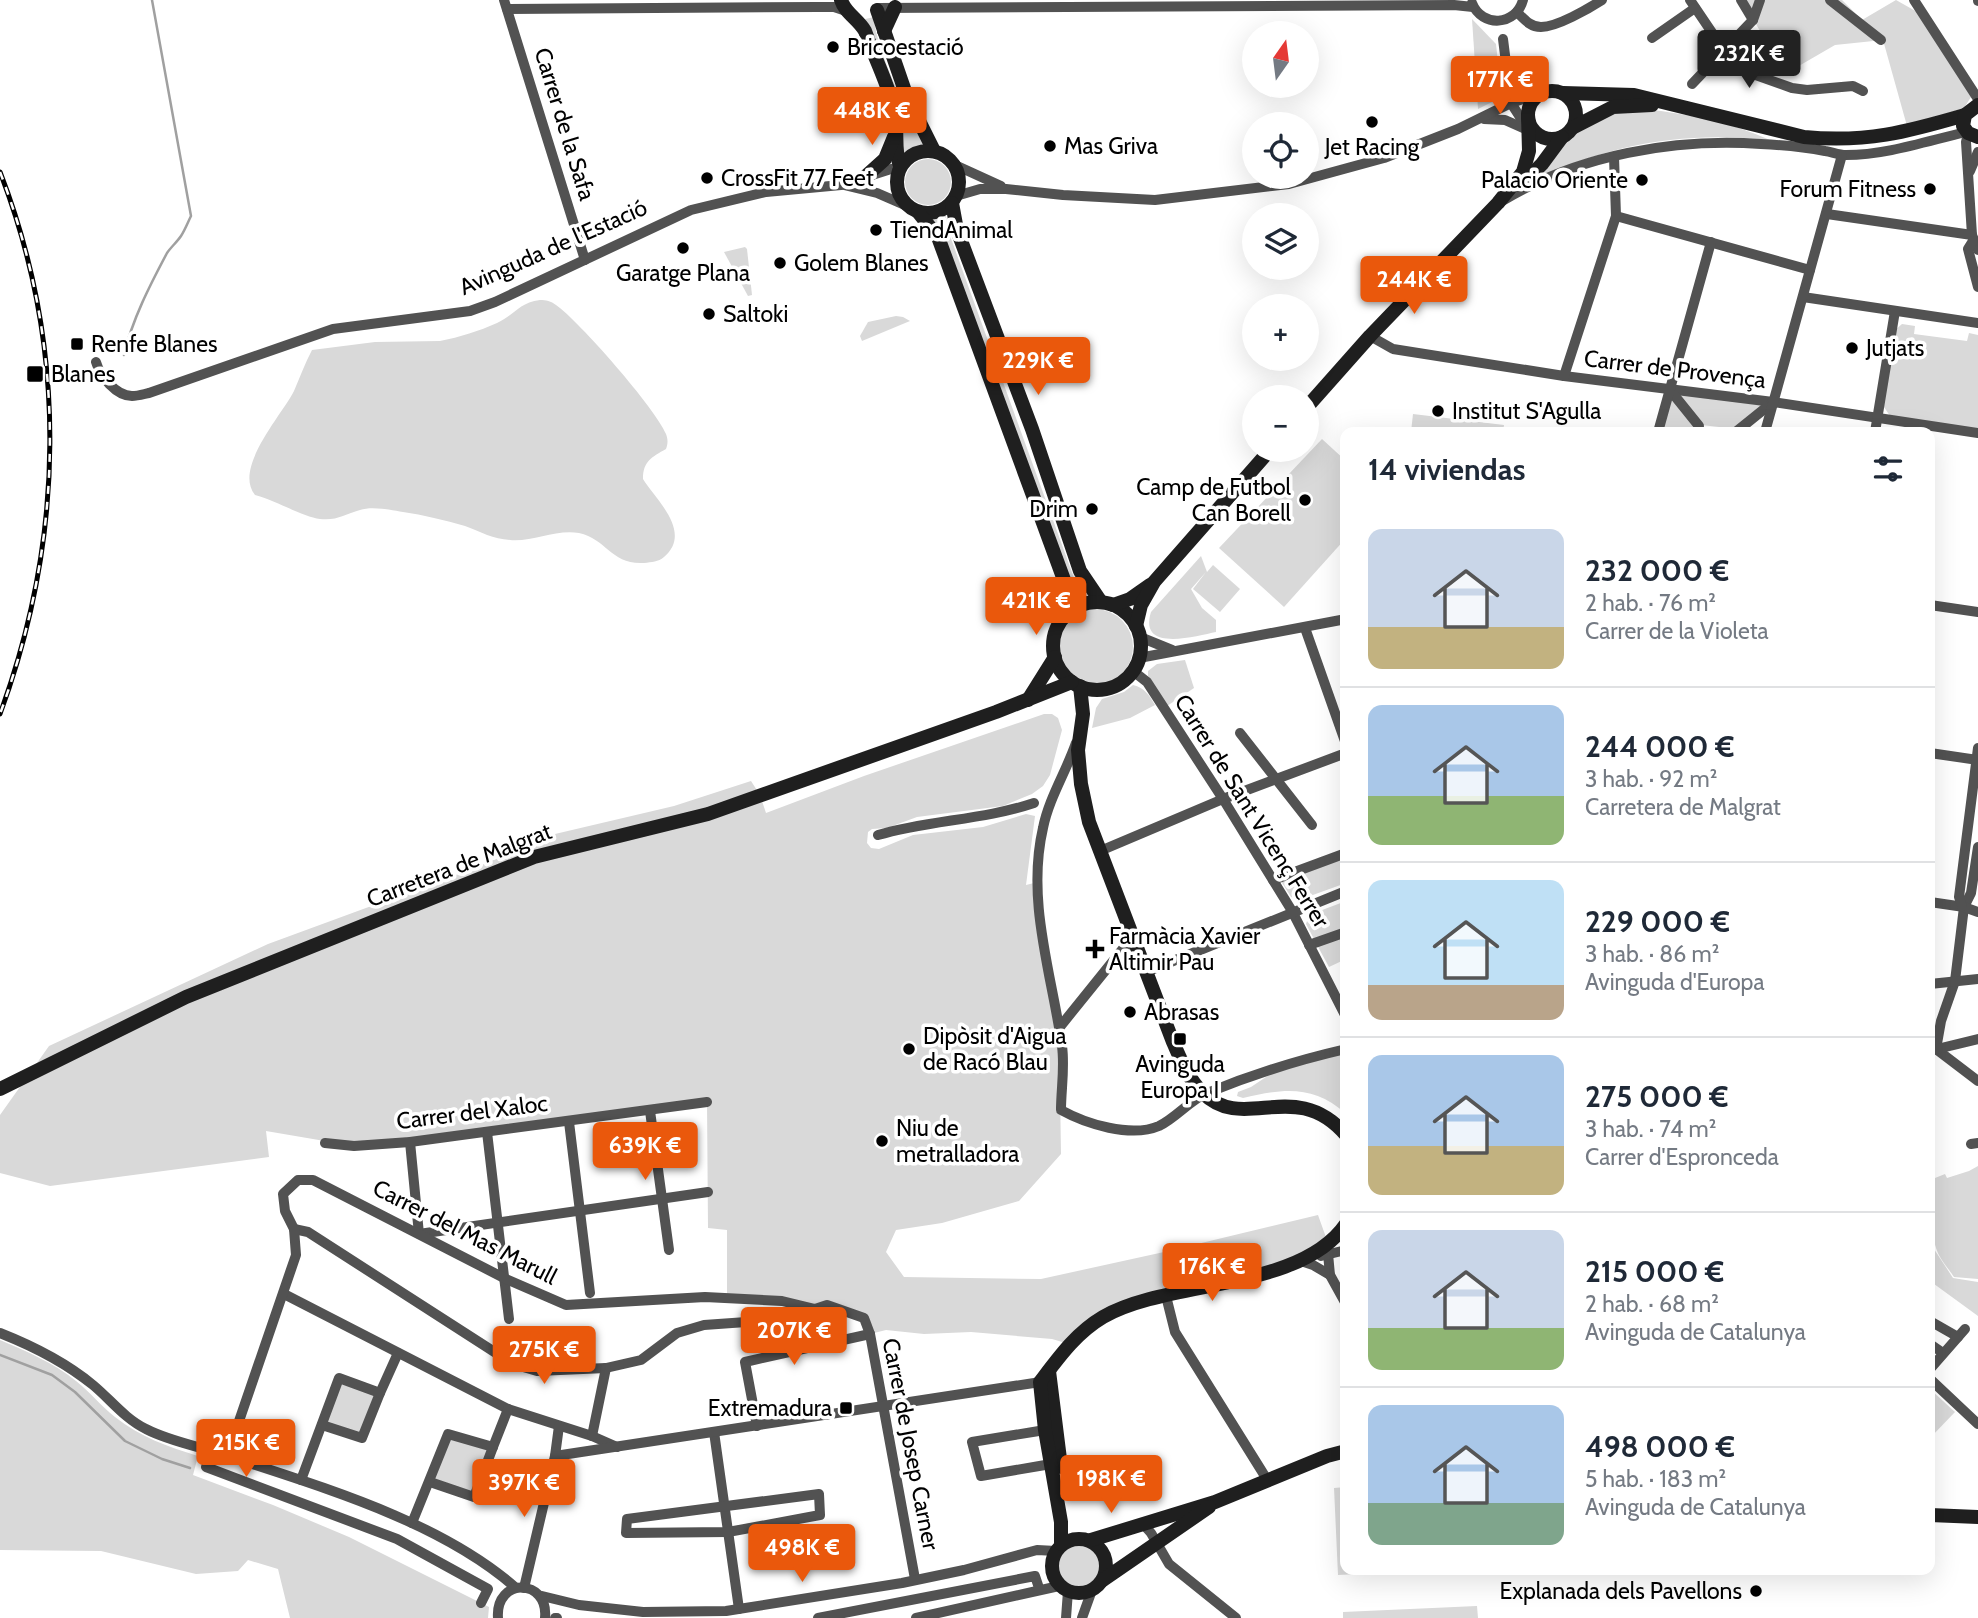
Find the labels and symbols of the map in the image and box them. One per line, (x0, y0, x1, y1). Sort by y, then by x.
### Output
north arrow (1242, 21, 1320, 98)
pin: 232K € (1692, 31, 1806, 90)
place label: Bricoestació (847, 33, 964, 61)
marker: Bricoestació (825, 39, 841, 55)
street label: Carrer de la Safa (529, 44, 601, 204)
pin: 177K € (1443, 57, 1557, 116)
pin: 448K € (815, 88, 929, 147)
marker: Jet Racing (1364, 114, 1380, 130)
place label: Mas Griva (1064, 132, 1158, 160)
place label: Jet Racing (1324, 133, 1420, 161)
marker: Mas Griva (1042, 138, 1058, 154)
place label: CrossFit 77 Feet (721, 164, 874, 192)
place label: Palacio Oriente (1481, 166, 1628, 194)
marker: CrossFit 77 Feet (699, 170, 715, 186)
marker: Palacio Oriente (1634, 172, 1650, 188)
place label: Forum Fitness (1779, 175, 1916, 203)
marker: Forum Fitness (1922, 181, 1938, 197)
street label: Avinguda de l'Estació (455, 193, 651, 301)
place label: TiendAnimal (890, 216, 1013, 244)
marker: TiendAnimal (868, 222, 884, 238)
marker: Garatge Plana (675, 240, 691, 256)
place label: Golem Blanes (794, 249, 929, 277)
marker: Golem Blanes (772, 255, 788, 271)
pin: 244K € (1357, 256, 1471, 316)
place label: Garatge Plana (616, 259, 750, 287)
place label: Saltoki (723, 300, 788, 328)
marker: Saltoki (701, 306, 717, 322)
place label: Renfe Blanes (91, 330, 218, 358)
place label: Jutjats (1865, 334, 1924, 362)
marker: Renfe Blanes (69, 336, 85, 352)
pin: 229K € (981, 338, 1095, 397)
marker: Jutjats (1844, 340, 1860, 356)
street label: Carrer de Provença (1582, 344, 1768, 394)
place label: Blanes (51, 360, 115, 388)
marker: Blanes (25, 364, 45, 384)
place label: Institut S'Agulla (1452, 397, 1601, 425)
marker: Institut S'Agulla (1430, 403, 1446, 419)
place label: Camp de Futbol Can Borell (1136, 473, 1292, 527)
marker: Camp de Futbol Can Borell (1297, 492, 1313, 508)
place label: Drim (1029, 495, 1078, 523)
marker: Drim (1084, 501, 1100, 517)
pin: 421K € (979, 578, 1093, 637)
street label: Carrer de Sant Vicenç Ferrer (1169, 689, 1336, 934)
street label: Carretera de Malgrat (363, 817, 556, 913)
place label: Farmàcia Xavier Altimir Pau (1109, 922, 1261, 976)
marker: Farmàcia Xavier Altimir Pau (1087, 941, 1103, 957)
place label: Abrasas (1144, 998, 1219, 1026)
marker: Abrasas (1122, 1004, 1138, 1020)
place label: Dipòsit d'Aigua de Racó Blau (923, 1022, 1067, 1076)
marker: Avinguda Europa I (1172, 1031, 1188, 1047)
marker: Dipòsit d'Aigua de Racó Blau (901, 1041, 917, 1057)
place label: Avinguda Europa I (1135, 1050, 1225, 1104)
street label: Carrer del Xaloc (395, 1089, 549, 1135)
place label: Niu de metralladora (896, 1114, 1019, 1168)
pin: 639K € (588, 1122, 702, 1182)
marker: Niu de metralladora (874, 1133, 890, 1149)
street label: Carrer del Mas Marull (368, 1173, 562, 1291)
pin: 176K € (1155, 1244, 1269, 1303)
pin: 207K € (737, 1308, 851, 1367)
pin: 275K € (487, 1326, 601, 1386)
street label: Carrer de Josep Carner (877, 1336, 945, 1553)
place label: Extremadura (708, 1394, 832, 1422)
marker: Extremadura (838, 1400, 854, 1416)
pin: 215K € (189, 1420, 303, 1479)
pin: 198K € (1054, 1456, 1168, 1515)
pin: 397K € (467, 1460, 581, 1519)
pin: 498K € (745, 1524, 859, 1584)
place label: Explanada dels Pavellons (1499, 1577, 1742, 1605)
marker: Explanada dels Pavellons (1748, 1583, 1764, 1599)

